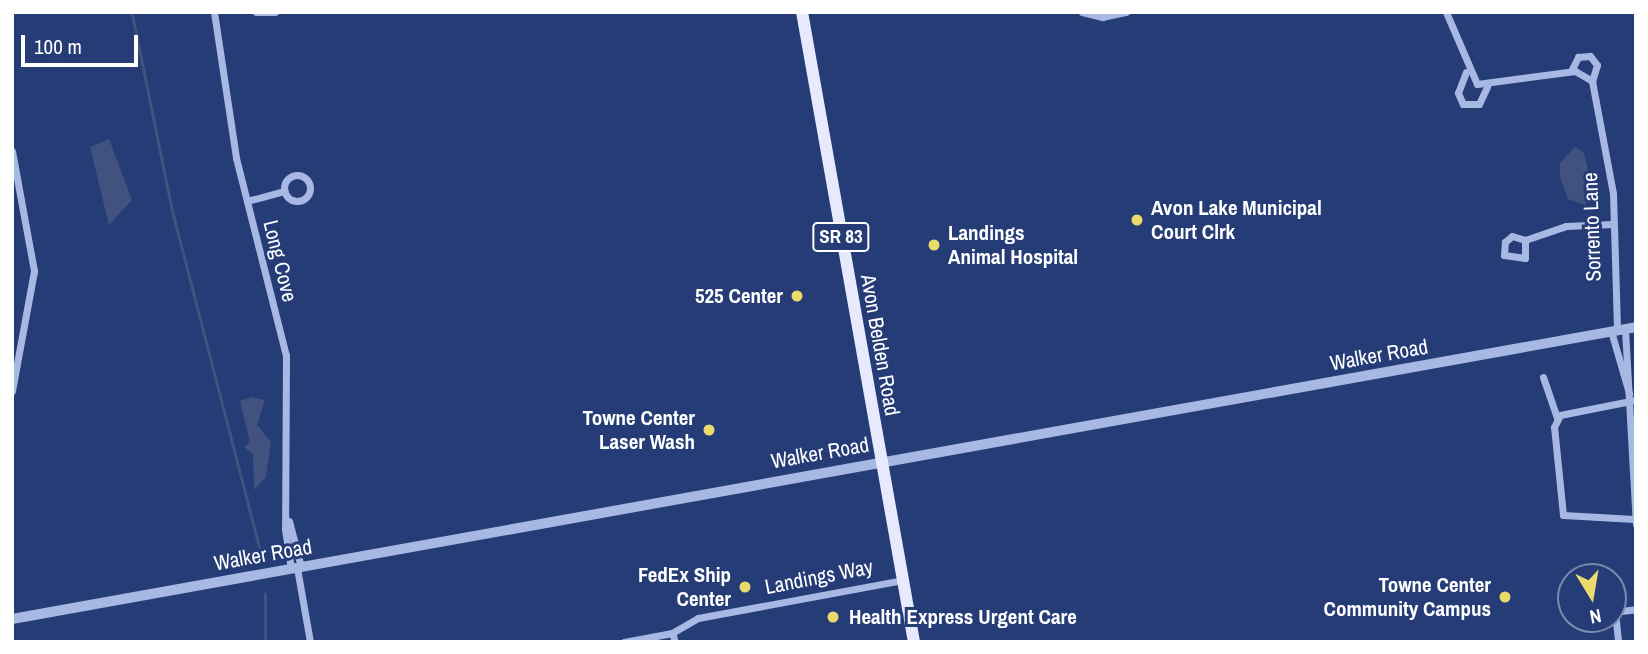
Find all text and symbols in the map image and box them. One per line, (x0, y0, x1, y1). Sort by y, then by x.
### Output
scale bar (24, 21, 142, 65)
text: 100 m (34, 32, 82, 61)
street label: Sorrento Lane (1578, 172, 1606, 282)
place label: Avon Lake Municipal Court Clrk (1151, 195, 1322, 245)
marker: Avon Lake Municipal Court Clrk (1129, 212, 1145, 228)
street label: Long Cove (258, 218, 302, 304)
place label: Landings Animal Hospital (948, 220, 1078, 270)
road number: SR 83 (811, 221, 871, 252)
marker: Landings Animal Hospital (926, 237, 942, 253)
street label: Avon Belden Road (855, 272, 905, 418)
place label: 525 Center (695, 283, 783, 309)
marker: 525 Center (789, 288, 805, 304)
street label: Walker Road (1328, 334, 1430, 376)
place label: Towne Center Laser Wash (582, 405, 695, 455)
marker: Towne Center Laser Wash (701, 422, 717, 438)
street label: Walker Road (769, 432, 871, 474)
street label: Walker Road (212, 534, 314, 576)
street label: Landings Way (763, 554, 875, 600)
place label: FedEx Ship Center (638, 562, 731, 612)
north arrow (1557, 563, 1627, 633)
place label: Towne Center Community Campus (1324, 572, 1491, 622)
marker: FedEx Ship Center (737, 579, 753, 595)
marker: Towne Center Community Campus (1497, 589, 1513, 605)
text: N (1588, 603, 1604, 630)
place label: Health Express Urgent Care (849, 604, 1077, 630)
marker: Health Express Urgent Care (823, 607, 843, 627)

